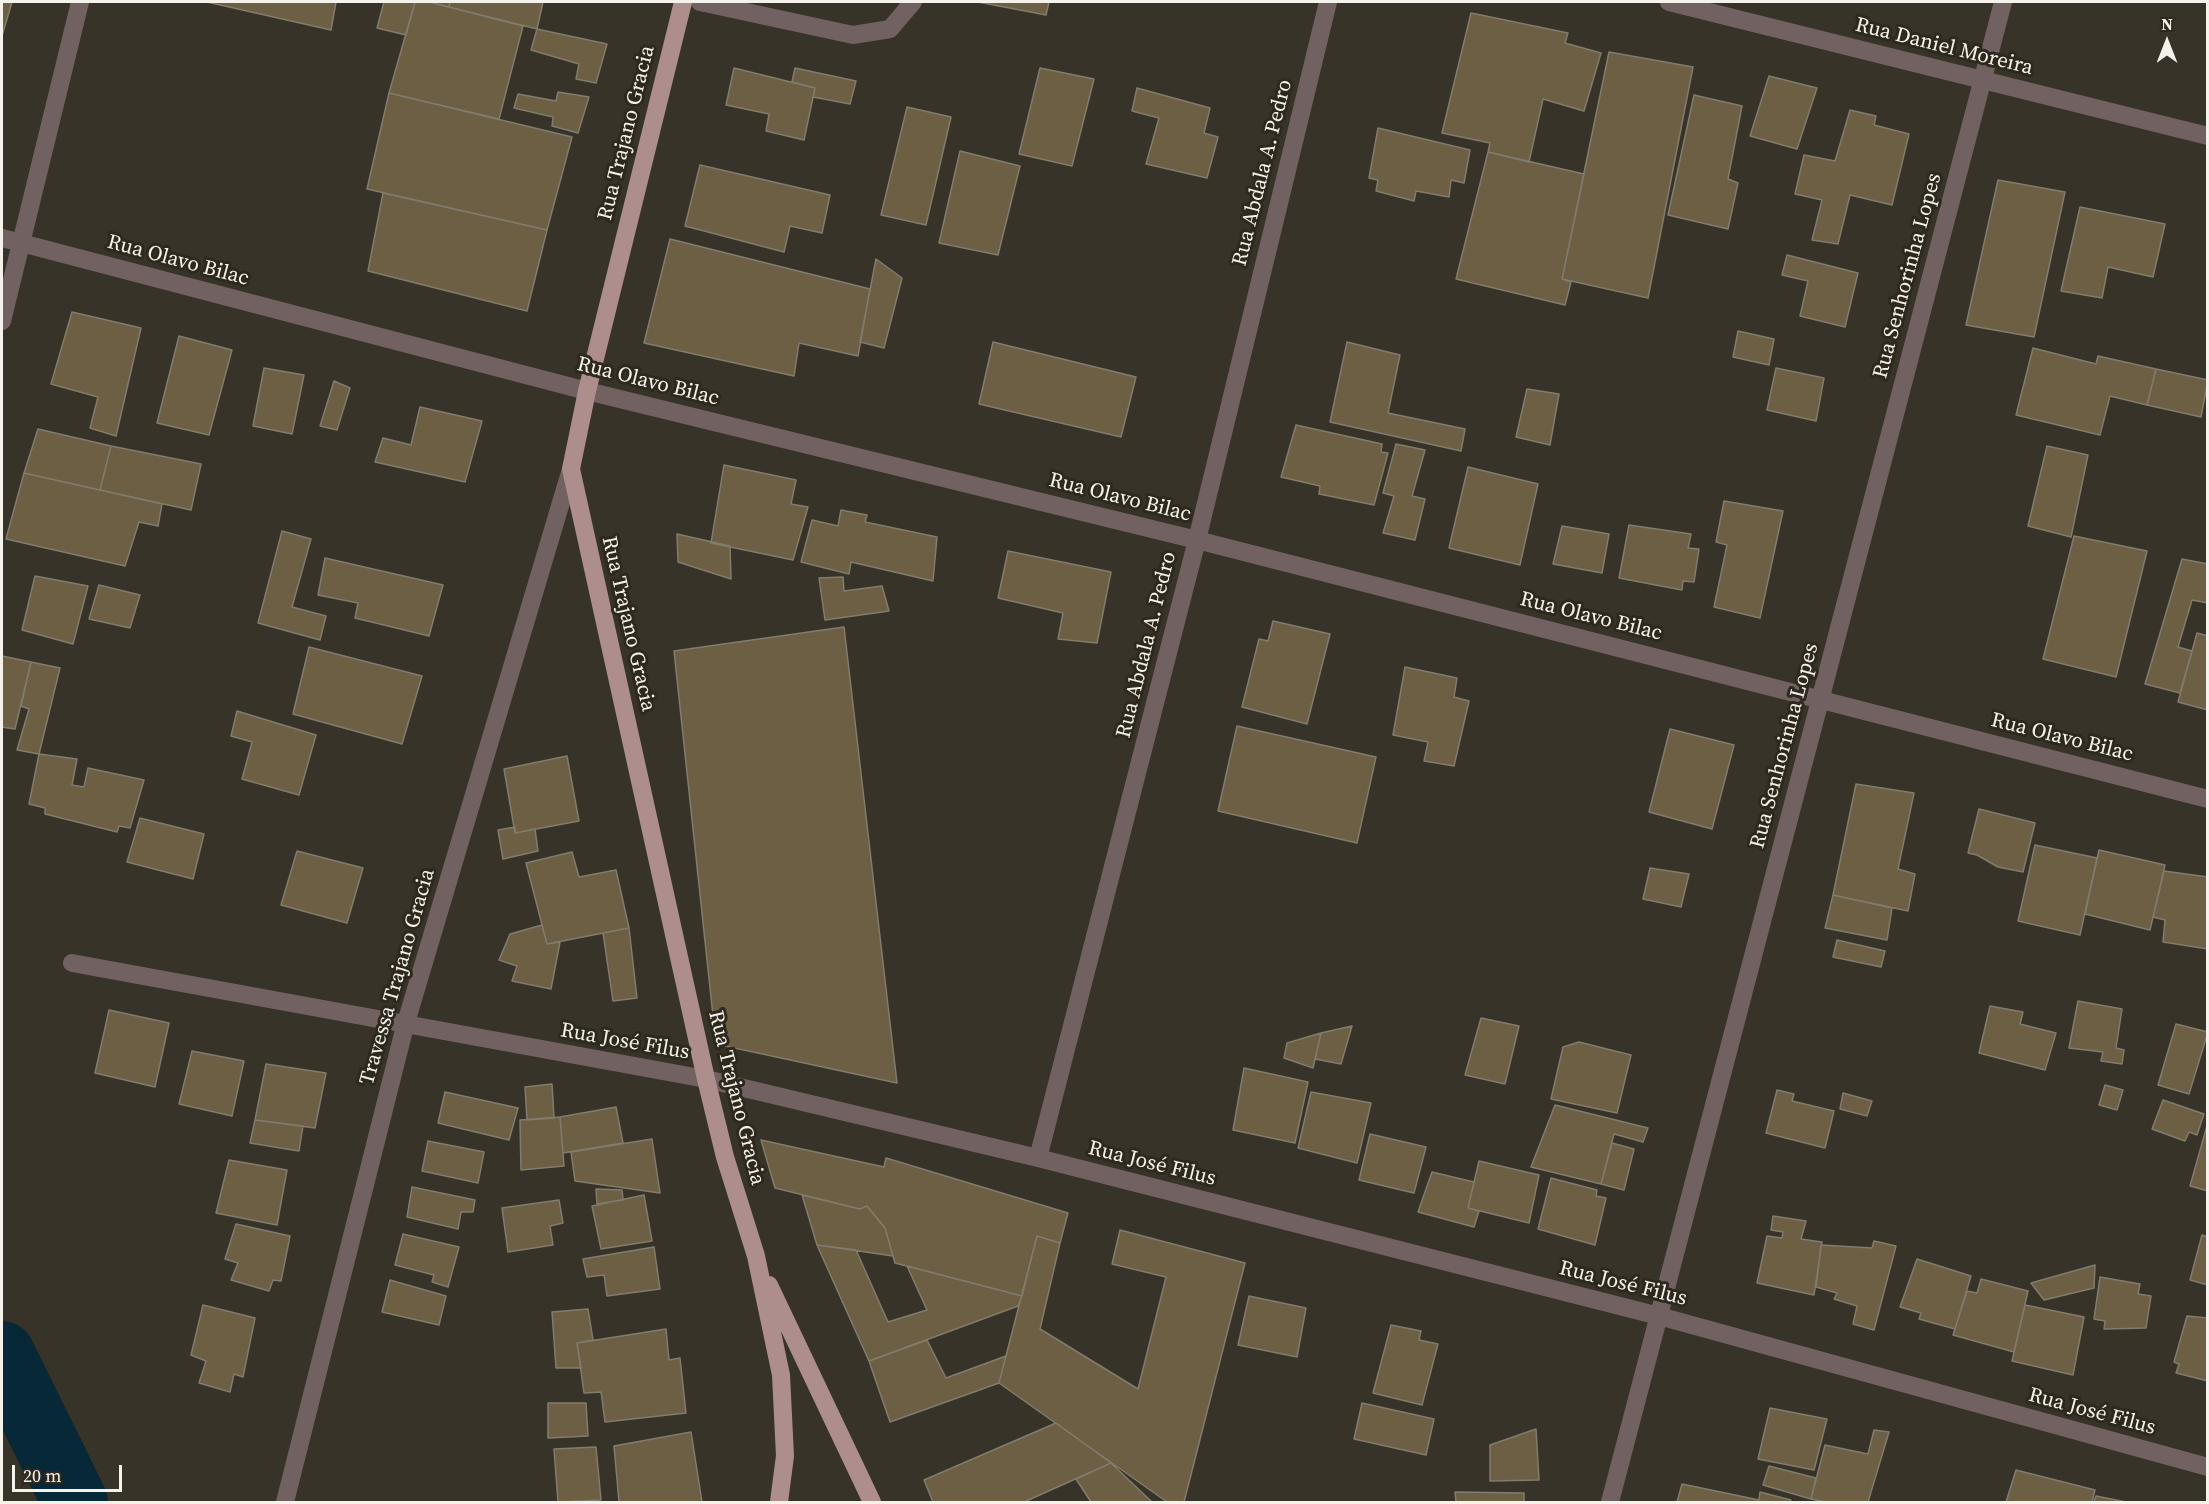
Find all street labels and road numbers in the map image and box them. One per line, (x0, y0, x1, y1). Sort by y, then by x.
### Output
street label: Rua Daniel Moreira (1852, 13, 2036, 81)
street label: Rua Trajano Gracia (593, 43, 661, 223)
street label: Rua Abdala A. Pedro (1228, 77, 1298, 269)
street label: Rua Senhorinha Lopes (1868, 171, 1948, 381)
street label: Rua Olavo Bilac (104, 230, 252, 292)
street label: Rua Olavo Bilac (574, 352, 722, 412)
street label: Rua Olavo Bilac (1046, 468, 1194, 528)
street label: Rua Trajano Gracia (596, 534, 660, 714)
street label: Rua Abdala A. Pedro (1112, 549, 1182, 741)
street label: Rua Olavo Bilac (1517, 587, 1665, 647)
street label: Rua Senhorinha Lopes (1745, 641, 1825, 851)
street label: Rua Olavo Bilac (1988, 708, 2136, 768)
street label: Travessa Trajano Gracia (355, 866, 441, 1088)
street label: Rua Trajano Gracia (702, 1008, 770, 1188)
street label: Rua José Filus (559, 1018, 691, 1066)
street label: Rua José Filus (1086, 1136, 1218, 1192)
street label: Rua José Filus (1557, 1256, 1689, 1312)
street label: Rua José Filus (2026, 1383, 2158, 1441)

